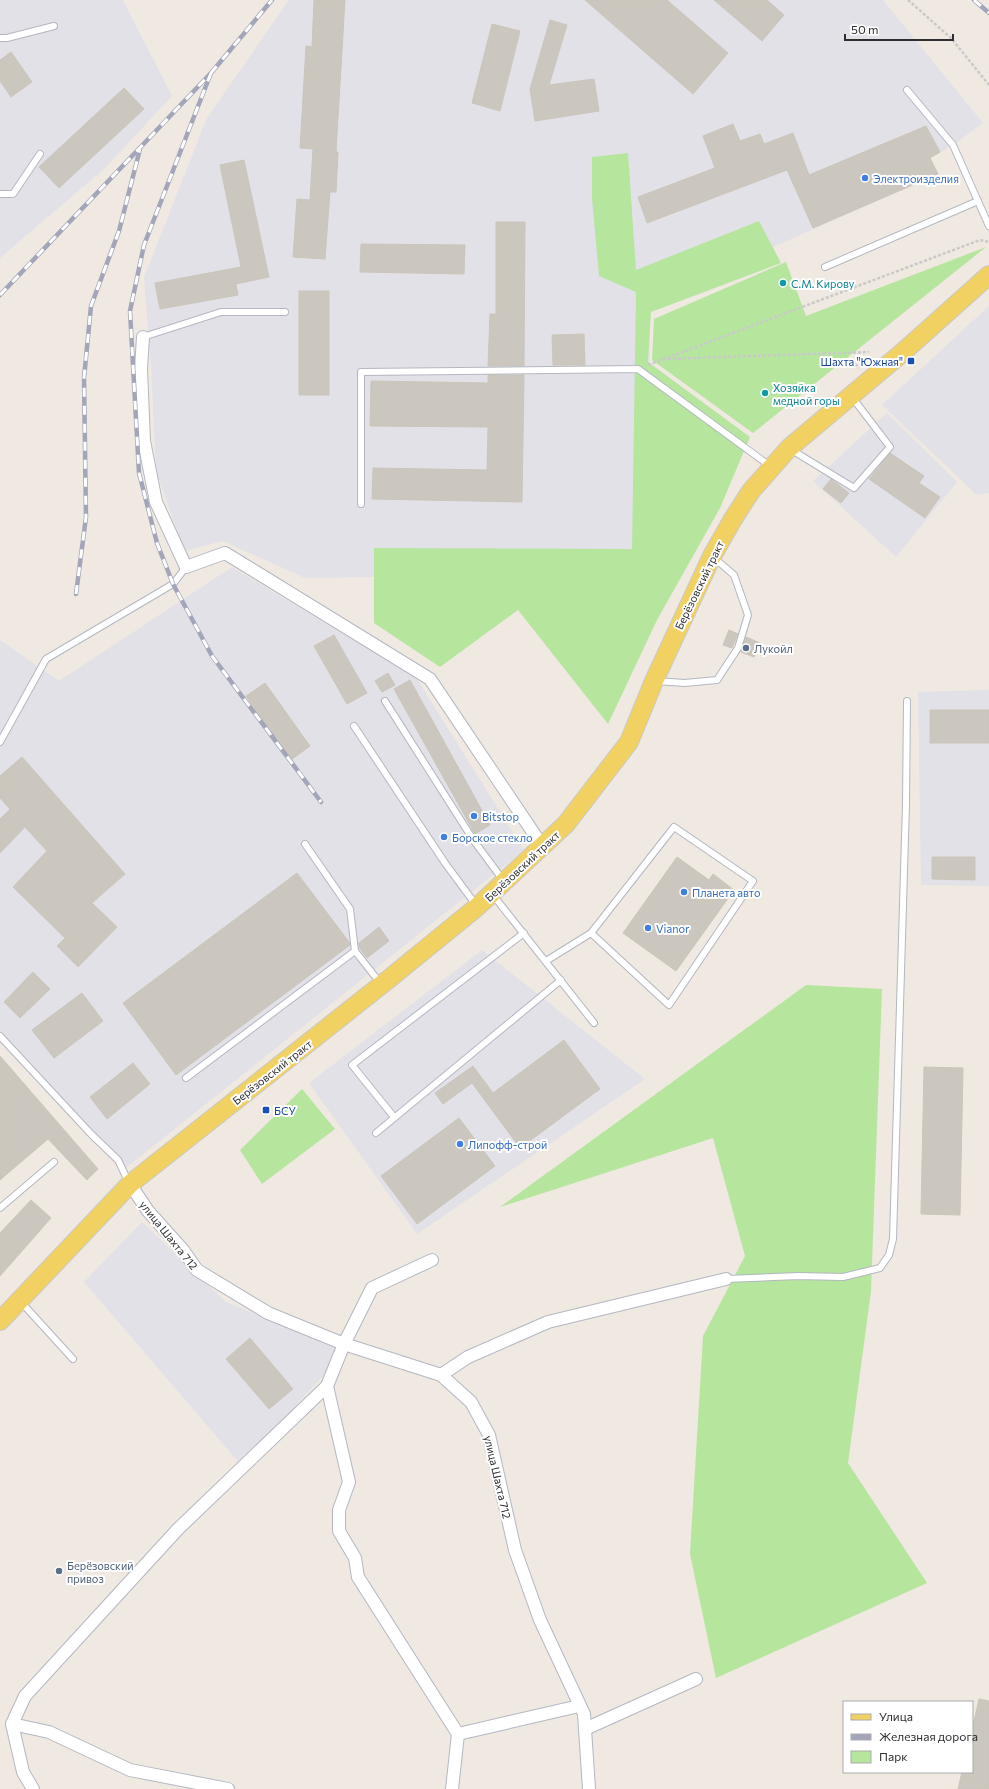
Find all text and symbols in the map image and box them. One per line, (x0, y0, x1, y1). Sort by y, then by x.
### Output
scale bar (845, 16, 953, 42)
text: 50 m (851, 22, 879, 36)
place label: Электроизделия (873, 172, 959, 185)
marker: Электроизделия (860, 173, 870, 183)
place label: С.М. Кирову (791, 277, 855, 290)
marker: С.М. Кирову (778, 278, 788, 288)
place label: Шахта "Южная" (820, 355, 903, 368)
marker: Шахта "Южная" (906, 356, 916, 366)
place label: Хозяйка медной горы (773, 381, 840, 407)
marker: Хозяйка медной горы (760, 388, 770, 398)
street label: Берёзовский тракт (672, 539, 726, 631)
place label: Лукойл (754, 642, 793, 655)
marker: Лукойл (741, 643, 751, 653)
place label: Bitstop (482, 810, 519, 823)
marker: Bitstop (469, 811, 479, 821)
street label: Берёзовский тракт (482, 828, 562, 904)
place label: Борское стекло (452, 831, 533, 844)
marker: Борское стекло (439, 832, 449, 842)
place label: Планета авто (692, 886, 761, 899)
marker: Планета авто (679, 887, 689, 897)
place label: Vianor (656, 922, 690, 935)
marker: Vianor (643, 923, 653, 933)
street label: Берёзовский тракт (230, 1037, 314, 1107)
place label: БСУ (274, 1104, 296, 1117)
marker: БСУ (261, 1105, 271, 1115)
place label: Липофф-строй (468, 1138, 547, 1151)
marker: Липофф-строй (455, 1139, 465, 1149)
street label: улица Шахта 712 (137, 1198, 201, 1272)
street label: улица Шахта 712 (482, 1434, 514, 1520)
place label: Берёзовский привоз (67, 1559, 134, 1585)
marker: Берёзовский привоз (54, 1566, 64, 1576)
legend (843, 1701, 973, 1773)
text: Улица (879, 1709, 913, 1723)
text: Железная дорога (879, 1729, 978, 1743)
text: Парк (879, 1749, 908, 1763)

